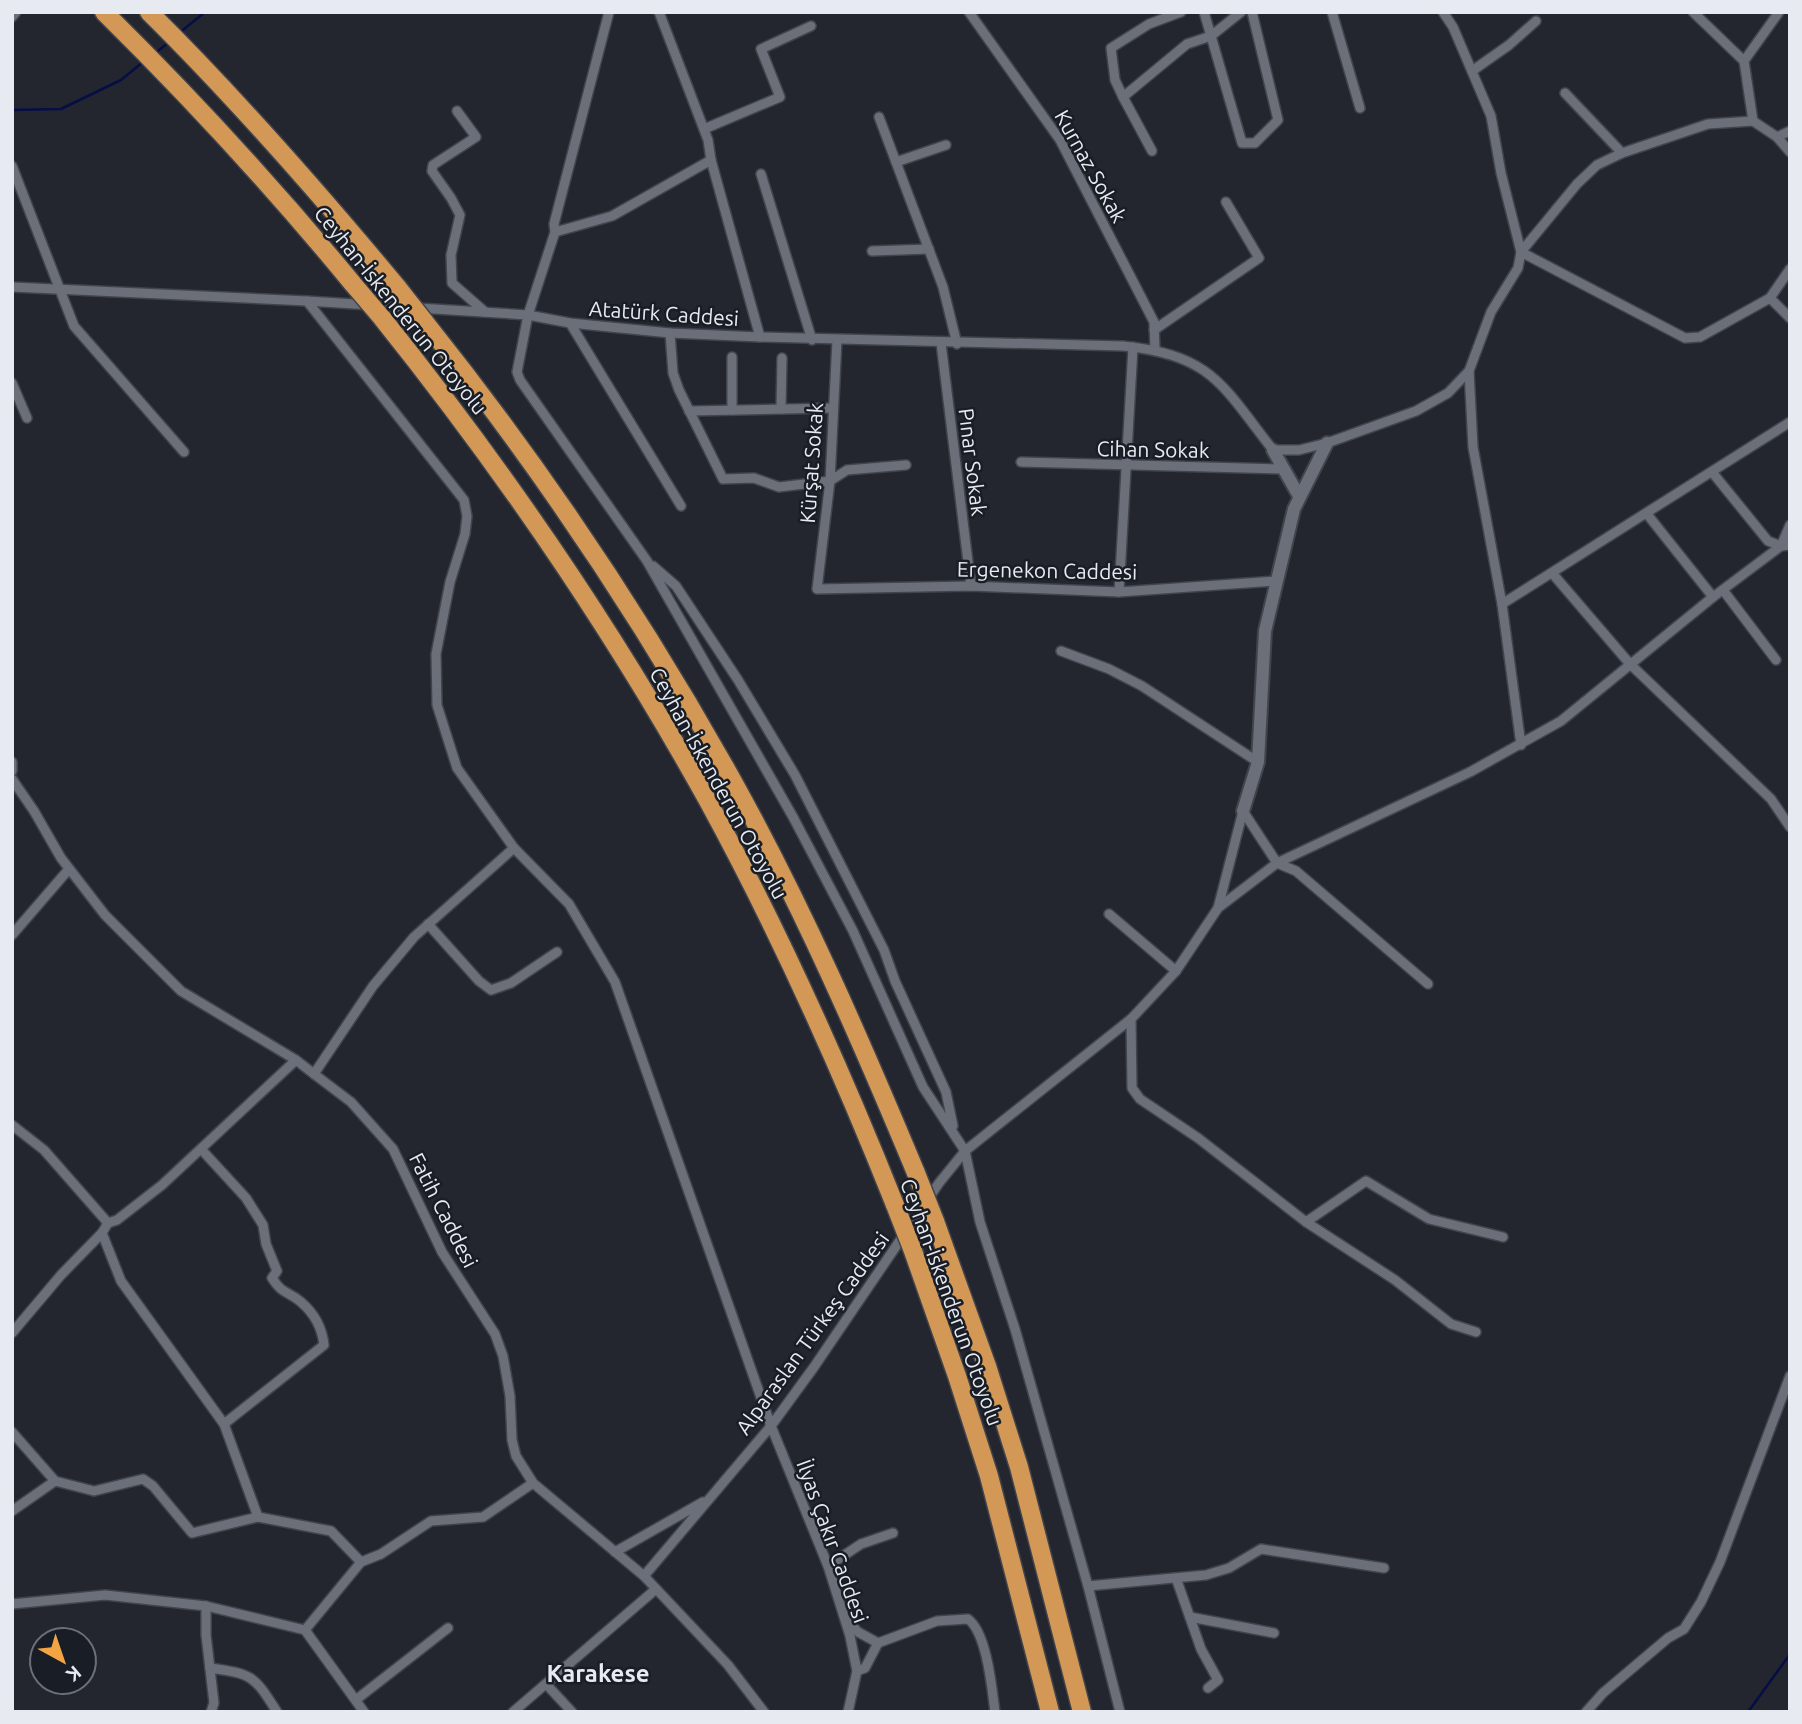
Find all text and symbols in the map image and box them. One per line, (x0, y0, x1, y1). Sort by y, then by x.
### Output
street label: Kurnaz Sokak (1050, 105, 1132, 227)
street label: Ceyhan-İskenderun Otoyolu (310, 201, 492, 419)
street label: Atatürk Caddesi (588, 296, 740, 330)
street label: Kürşat Sokak (795, 401, 827, 524)
street label: Pınar Sokak (954, 407, 992, 518)
street label: Cihan Sokak (1096, 436, 1210, 462)
street label: Ergenekon Caddesi (957, 556, 1137, 584)
street label: Ceyhan-İskenderun Otoyolu (645, 663, 793, 903)
street label: Fatih Caddesi (405, 1149, 483, 1271)
street label: Ceyhan-İskenderun Otoyolu (896, 1175, 1008, 1429)
street label: Alparaslan Türkeş Caddesi (731, 1227, 893, 1439)
street label: İlyas Çakır Caddesi (792, 1456, 874, 1626)
north arrow (28, 1626, 98, 1696)
district label: Karakese (546, 1660, 650, 1687)
text: K (62, 1662, 86, 1687)

